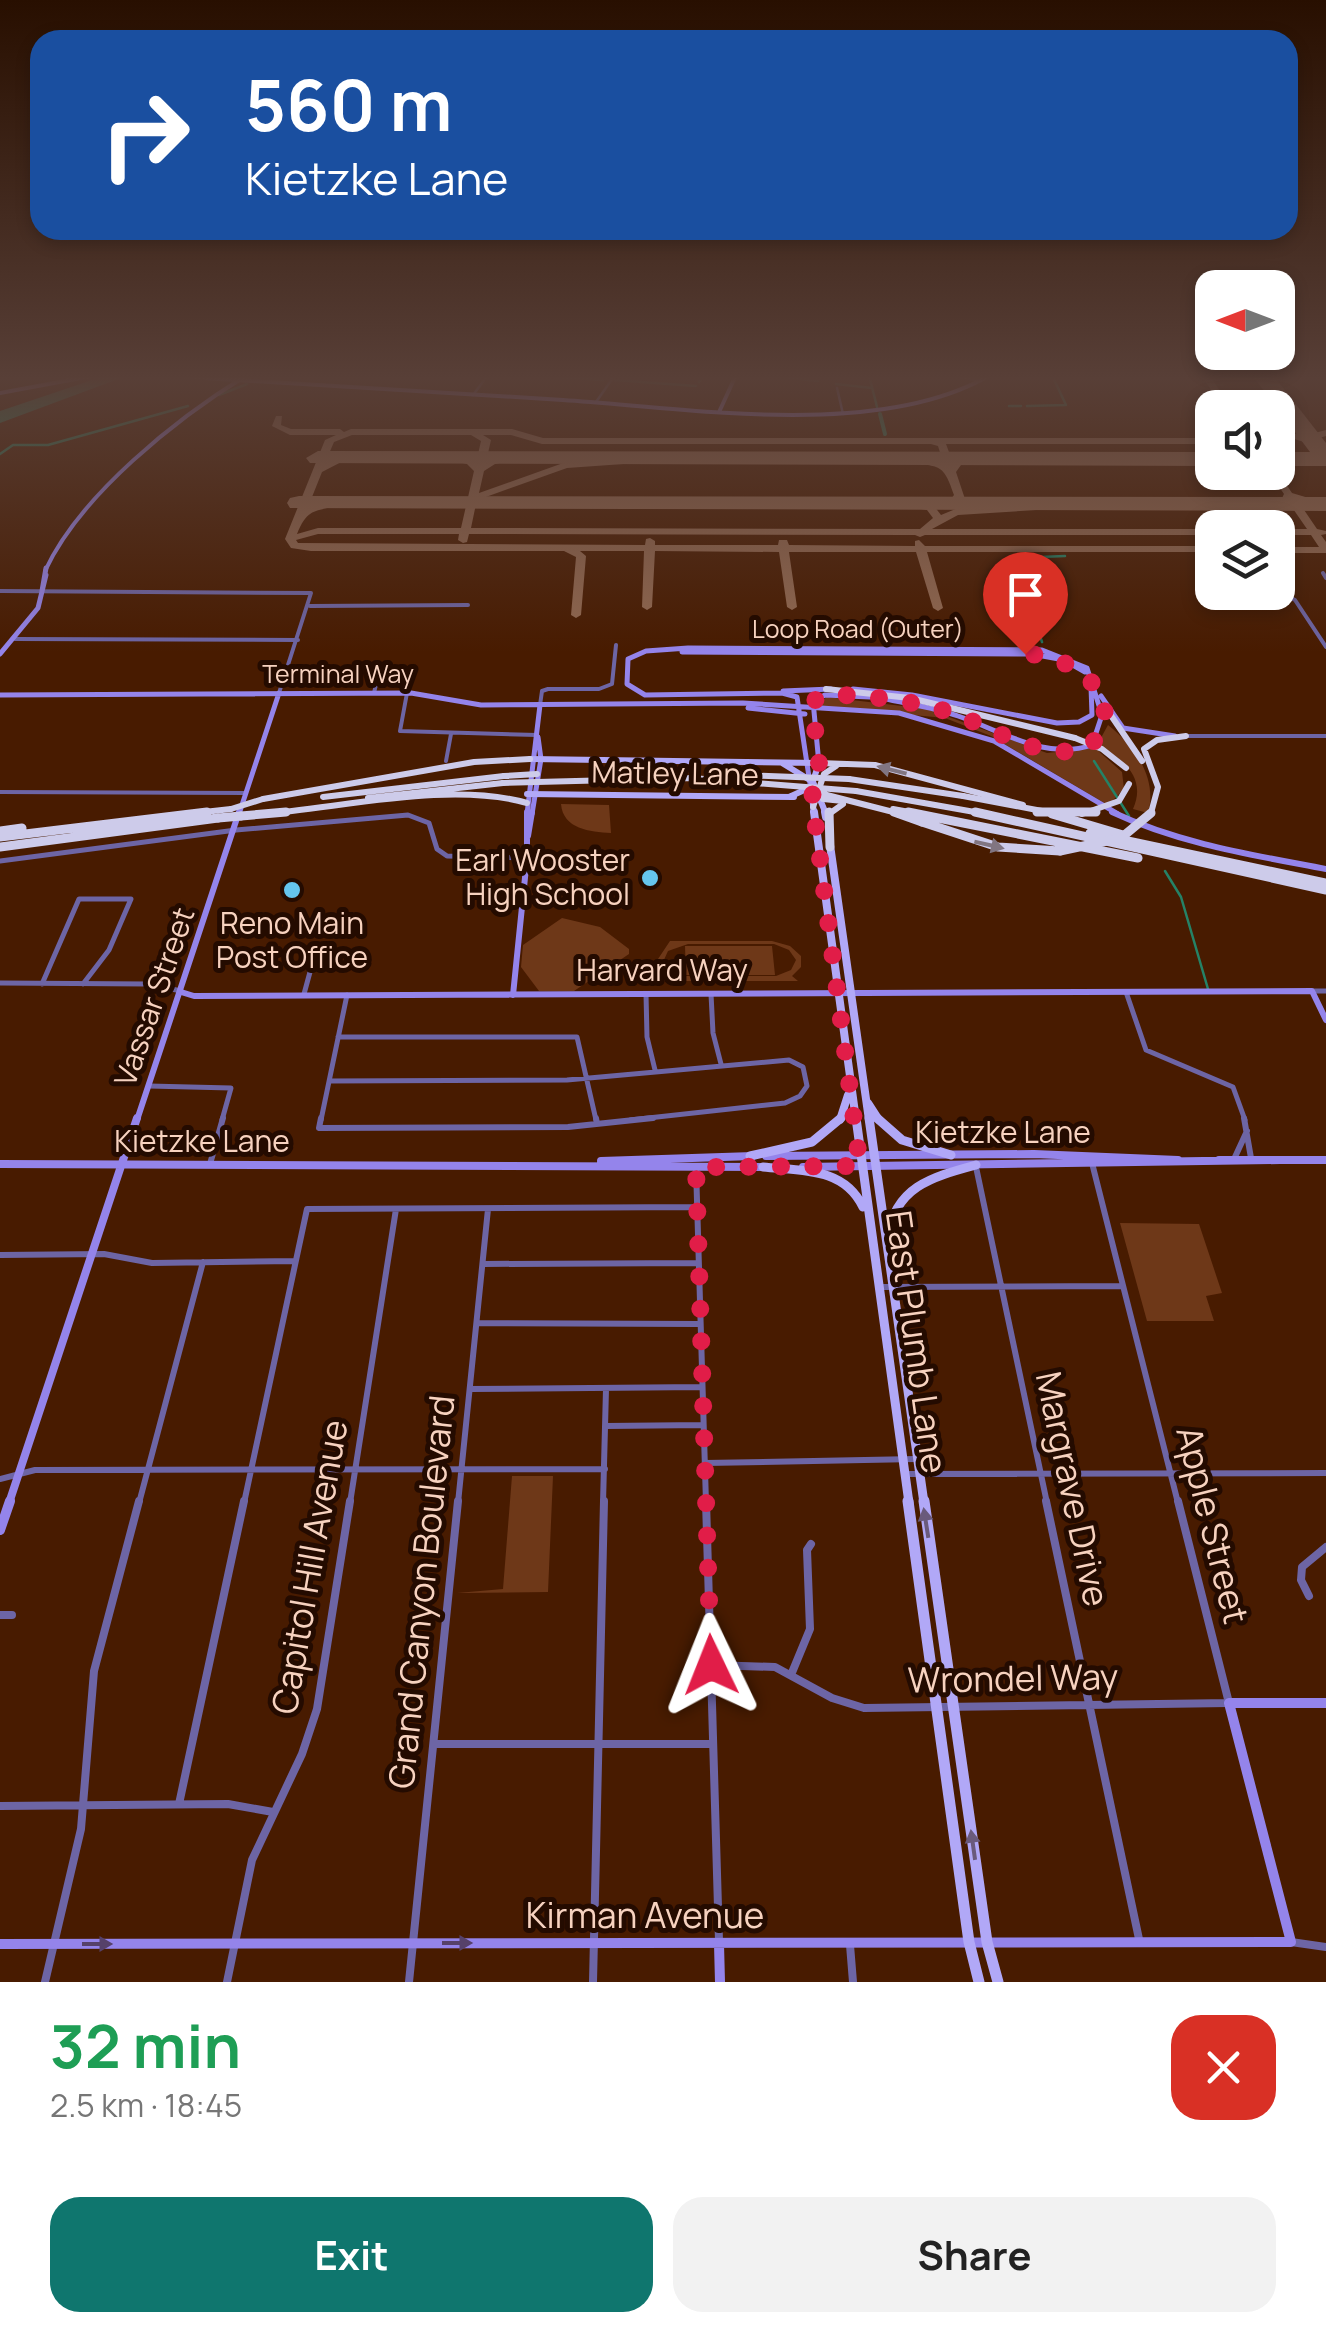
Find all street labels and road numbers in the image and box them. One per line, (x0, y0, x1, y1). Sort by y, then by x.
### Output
street label: Loop Road (Outer) (752, 611, 964, 646)
street label: Terminal Way (262, 656, 414, 691)
street label: Matley Lane (591, 751, 759, 794)
street label: Vassar Street (104, 902, 203, 1091)
street label: Harvard Way (576, 949, 748, 990)
street label: Kietzke Lane (915, 1111, 1091, 1152)
street label: Kietzke Lane (114, 1120, 290, 1161)
street label: East Plumb Lane (875, 1207, 959, 1476)
street label: Margrave Drive (1025, 1367, 1121, 1610)
street label: Grand Canyon Boulevard (376, 1393, 466, 1791)
street label: Capitol Hill Avenue (260, 1416, 359, 1718)
street label: Apple Street (1165, 1421, 1261, 1629)
street label: Wrondel Way (907, 1652, 1119, 1704)
street label: Kirman Avenue (526, 1891, 764, 1939)

